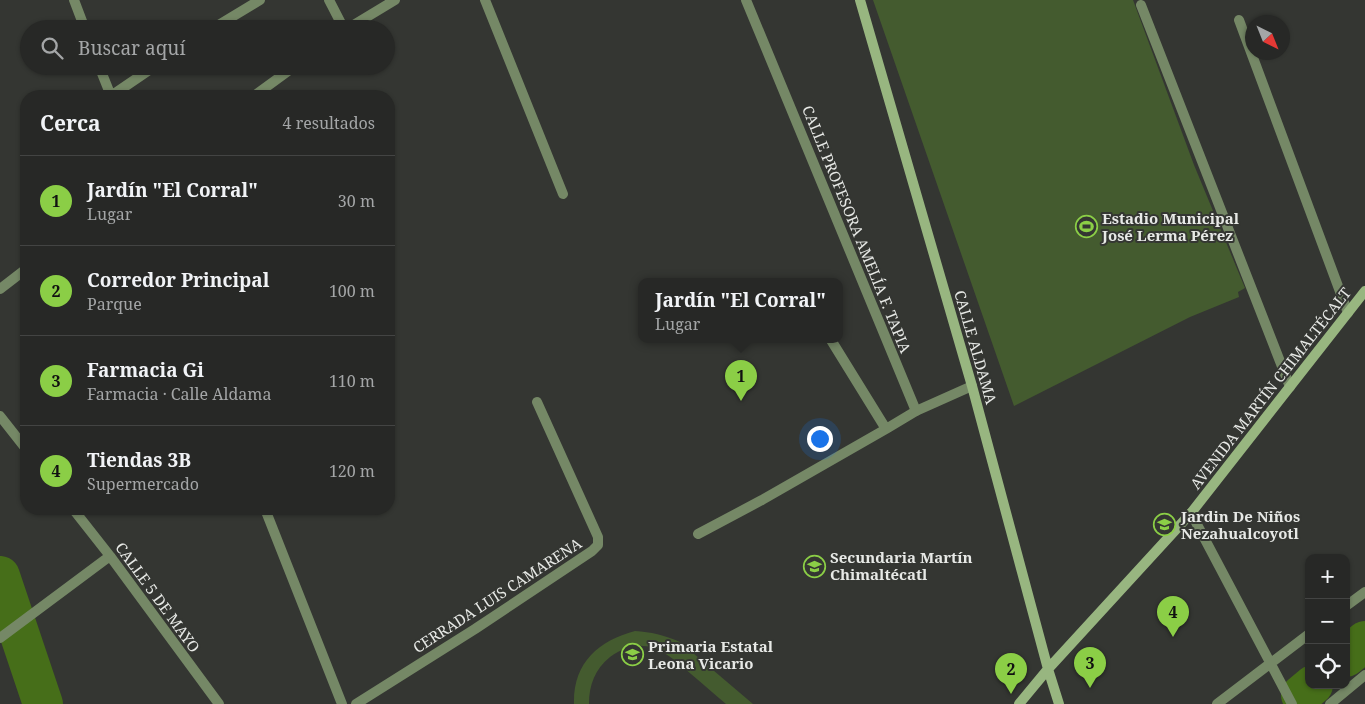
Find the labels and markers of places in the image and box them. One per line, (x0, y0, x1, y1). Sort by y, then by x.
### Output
place label: Estadio Municipal José Lerma Pérez (1101, 208, 1240, 245)
sports icon: Estadio Municipal José Lerma Pérez (1074, 215, 1098, 239)
pin: 1 (725, 360, 757, 401)
place label: Jardin De Niños Nezahualcoyotl (1180, 506, 1300, 543)
school or university icon: Jardin De Niños Nezahualcoyotl (1153, 513, 1177, 537)
place label: Secundaria Martín Chimaltécatl (830, 547, 972, 584)
school or university icon: Secundaria Martín Chimaltécatl (802, 554, 826, 578)
pin: 4 (1157, 596, 1189, 637)
place label: Primaria Estatal Leona Vicario (648, 636, 774, 673)
school or university icon: Primaria Estatal Leona Vicario (620, 643, 644, 667)
pin: 3 (1074, 647, 1106, 688)
pin: 2 (995, 653, 1027, 694)

